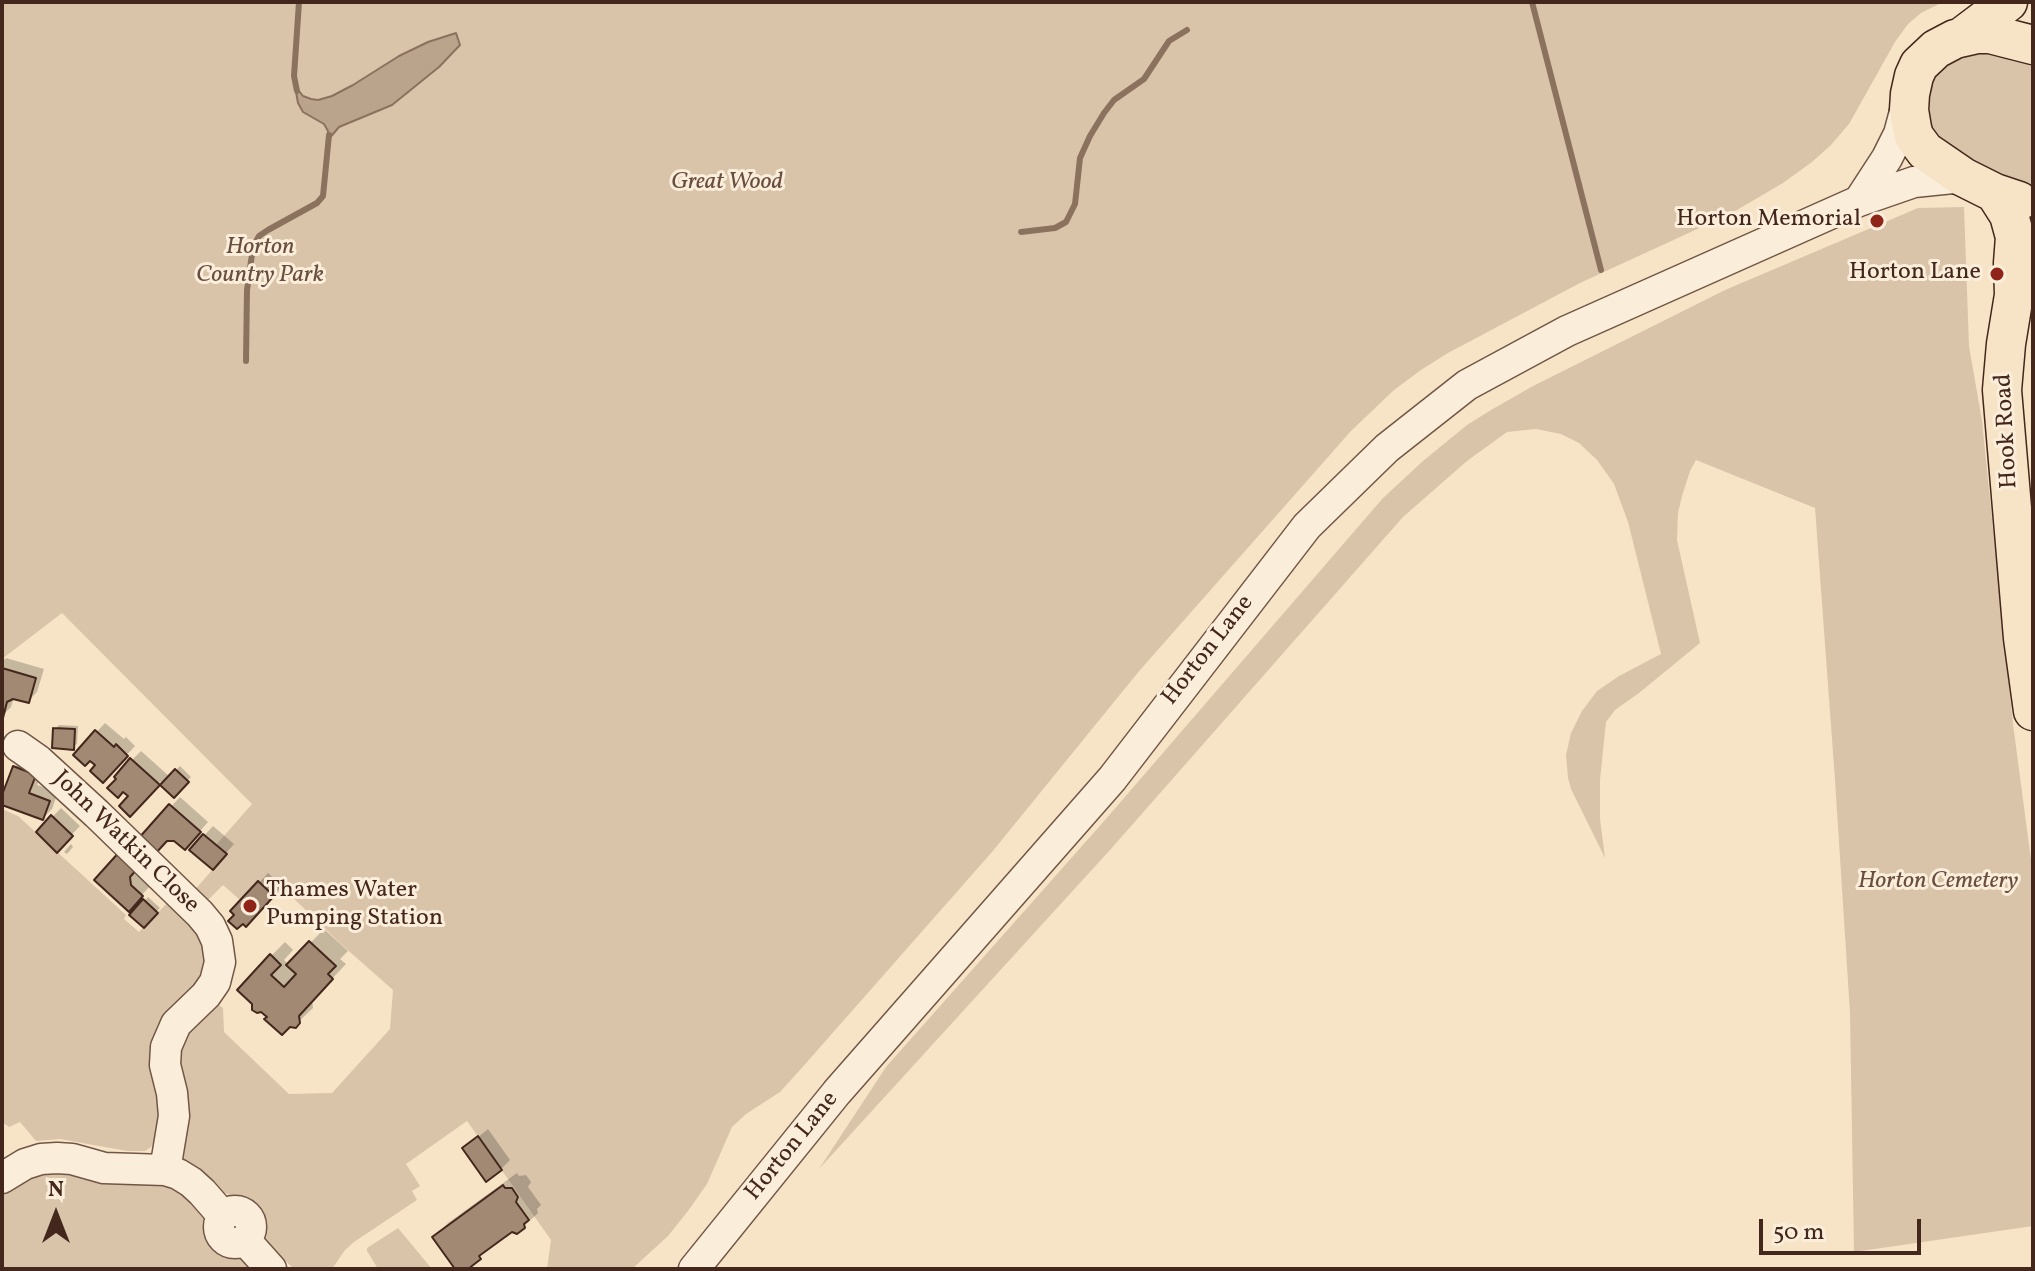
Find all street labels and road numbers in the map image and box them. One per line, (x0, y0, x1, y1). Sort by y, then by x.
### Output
street label: Hook Road (1991, 373, 2025, 489)
street label: Horton Lane (1157, 590, 1261, 712)
street label: John Watkin Close (46, 766, 204, 920)
street label: Horton Lane (740, 1087, 846, 1207)

